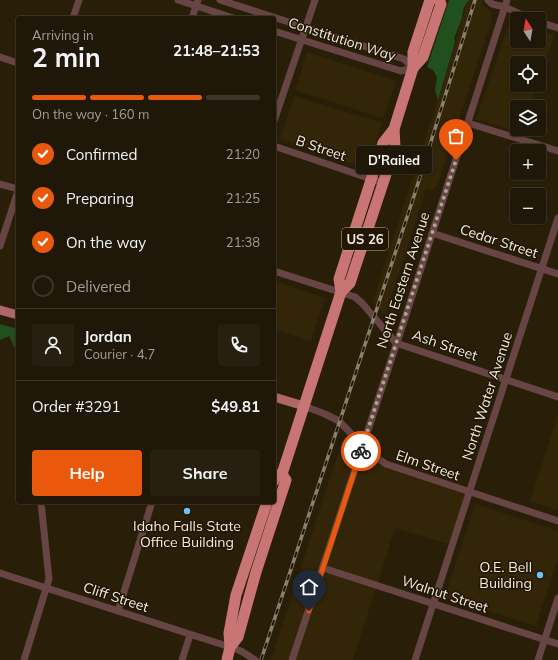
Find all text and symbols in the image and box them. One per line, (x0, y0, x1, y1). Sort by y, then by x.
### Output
north arrow (510, 12, 546, 48)
map controls (510, 12, 546, 224)
street label: Constitution Way (286, 13, 399, 65)
text: Arriving in (32, 27, 94, 43)
text: 2 min (32, 41, 101, 74)
text: 21:48–21:53 (173, 41, 260, 60)
button: locate (510, 56, 546, 92)
button: layers (510, 100, 546, 136)
text: On the way · 160 m (32, 106, 149, 122)
pin (439, 119, 473, 160)
icon: bag (445, 125, 467, 147)
street label: B Street (294, 131, 349, 165)
icon: check (32, 143, 54, 165)
button: + (510, 144, 546, 180)
text: Confirmed (66, 145, 137, 164)
text: 21:20 (226, 146, 260, 162)
callout: D'Railed (356, 146, 432, 174)
text: D'Railed (368, 152, 420, 168)
icon: check (32, 187, 54, 209)
button: − (510, 188, 546, 224)
text: Preparing (66, 189, 134, 208)
text: 21:25 (226, 190, 260, 206)
street label: North Eastern Avenue (372, 210, 434, 350)
street label: Cedar Street (458, 220, 540, 262)
road number: US 26 (342, 228, 388, 250)
icon: check (32, 231, 54, 253)
text: On the way (66, 233, 146, 252)
text: 21:38 (226, 234, 260, 250)
text: Delivered (66, 277, 131, 296)
button: person (32, 324, 74, 366)
button: phone (218, 324, 260, 366)
street label: Ash Street (410, 325, 480, 365)
text: Jordan (84, 327, 132, 346)
street label: North Water Avenue (458, 330, 516, 462)
text: Courier · 4.7 (84, 346, 155, 362)
text: Order #3291 (32, 397, 120, 416)
text: $49.81 (211, 397, 260, 416)
courier (341, 431, 381, 471)
icon: bike (350, 440, 372, 462)
street label: Elm Street (394, 446, 462, 484)
button: Help (32, 450, 142, 496)
button: Share (150, 450, 260, 496)
marker: Idaho Falls State Office Building (182, 506, 192, 516)
place label: Idaho Falls State Office Building (133, 517, 241, 551)
place label: O.E. Bell Building (479, 558, 532, 592)
pin (292, 570, 326, 611)
marker: O.E. Bell Building (535, 570, 545, 580)
street label: Walnut Street (399, 572, 491, 617)
icon: home (298, 576, 320, 598)
street label: Cliff Street (81, 578, 151, 616)

